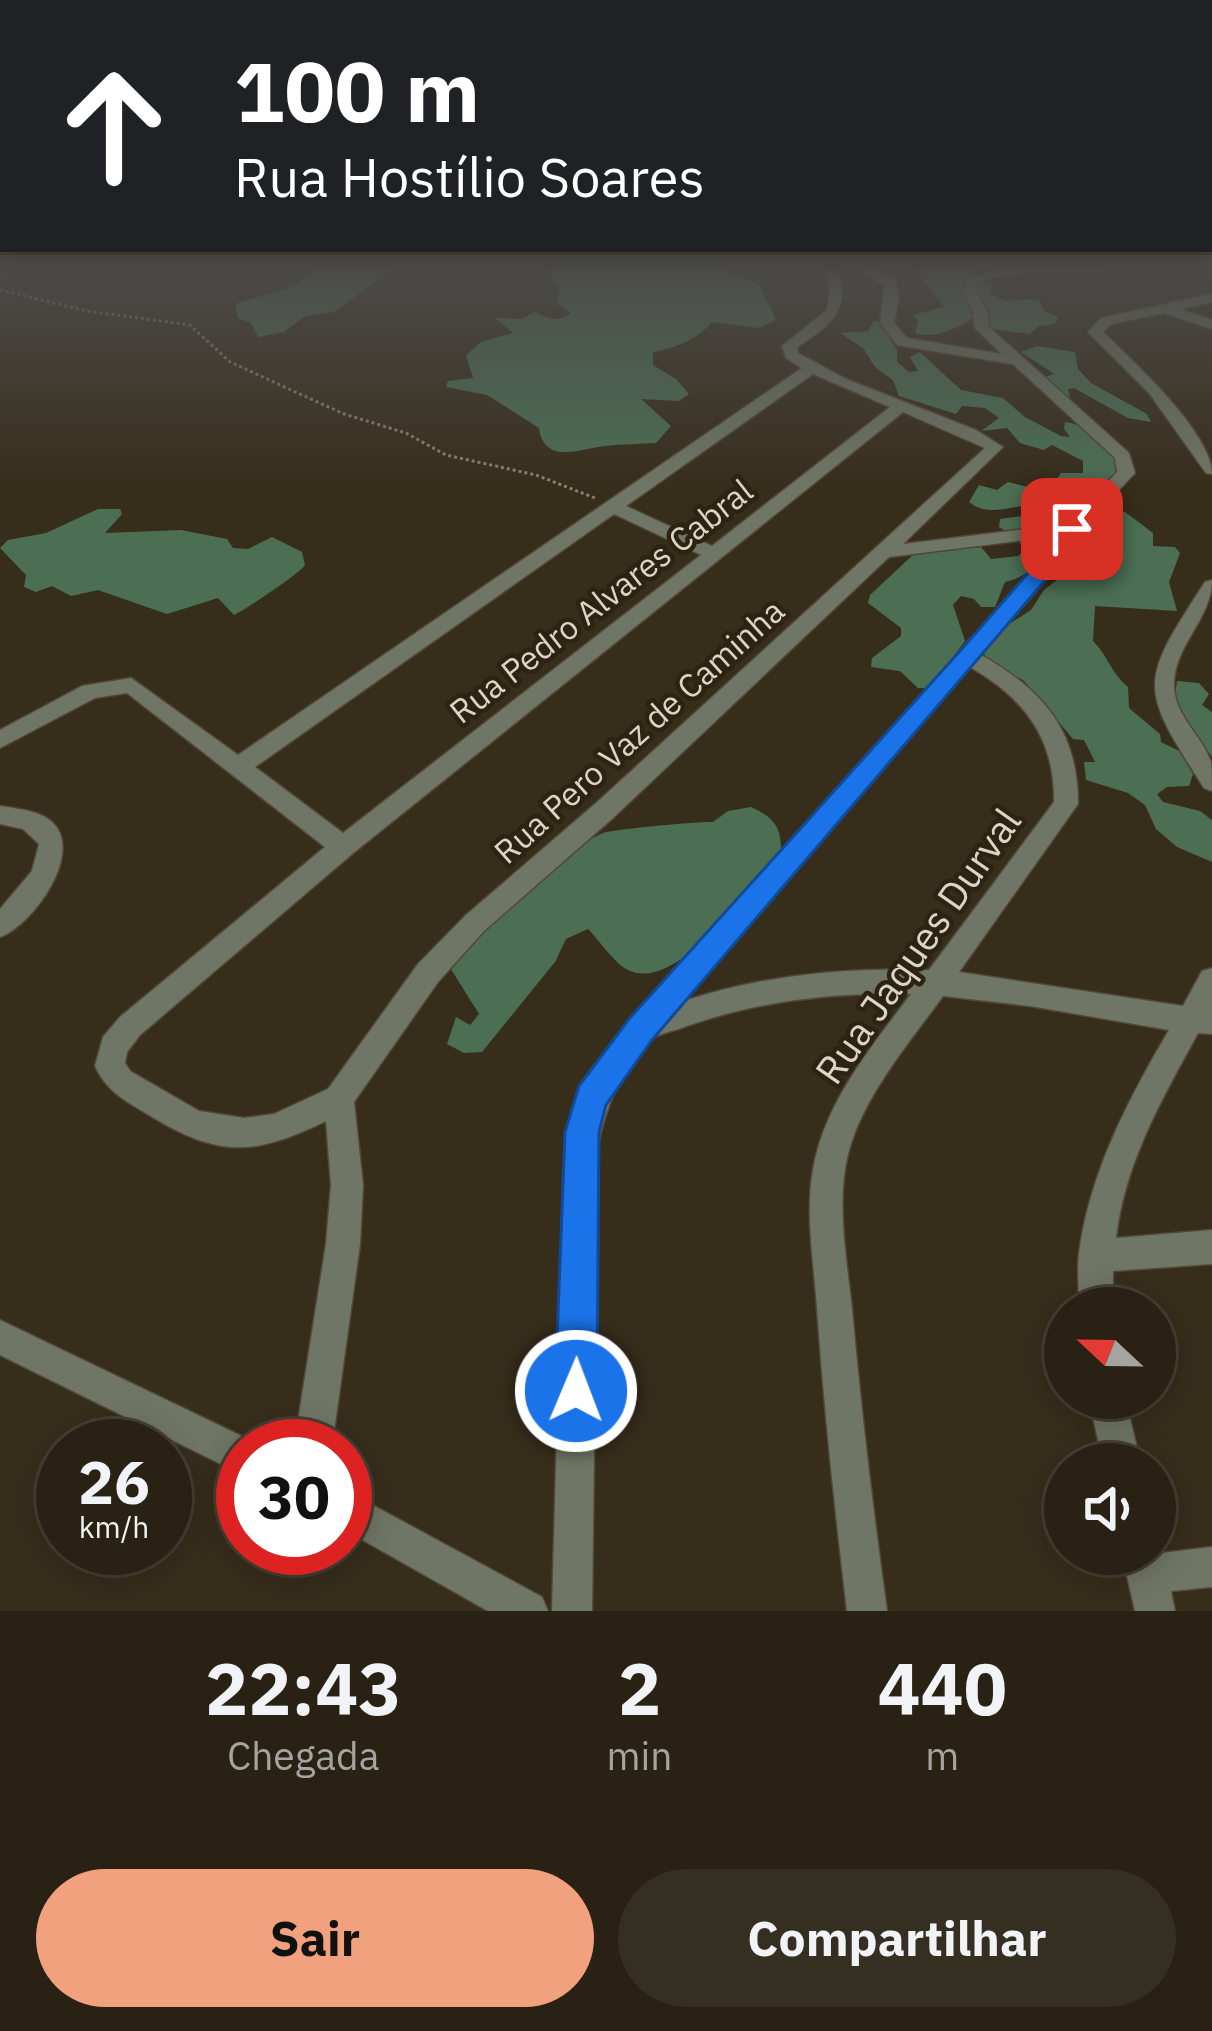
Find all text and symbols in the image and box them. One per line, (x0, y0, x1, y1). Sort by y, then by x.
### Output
text: 100 m (234, 36, 480, 145)
icon: ahead (36, 48, 192, 204)
text: Rua Hostílio Soares (234, 142, 705, 212)
street label: Rua Pedro Alvares Cabral (440, 469, 761, 732)
pin (1021, 478, 1123, 580)
icon: arrive (1039, 496, 1105, 562)
street label: Rua Pero Vaz de Caminha (485, 589, 793, 872)
street label: Rua Jaques Durval (803, 798, 1032, 1094)
north arrow (1044, 1287, 1176, 1419)
map controls (1044, 1287, 1176, 1575)
position arrow (513, 1328, 639, 1454)
speed limit sign: 30 (216, 1419, 372, 1575)
text: 26 (78, 1442, 150, 1521)
button: sound (1044, 1443, 1176, 1575)
text: km/h (79, 1507, 149, 1546)
text: 22:43 (205, 1641, 402, 1735)
text: 2 (618, 1641, 661, 1735)
text: 440 (877, 1641, 1007, 1735)
text: Chegada (227, 1730, 380, 1781)
text: min (607, 1730, 672, 1781)
text: m (925, 1730, 959, 1781)
button: Sair (36, 1869, 594, 2007)
button: Compartilhar (618, 1869, 1176, 2007)

